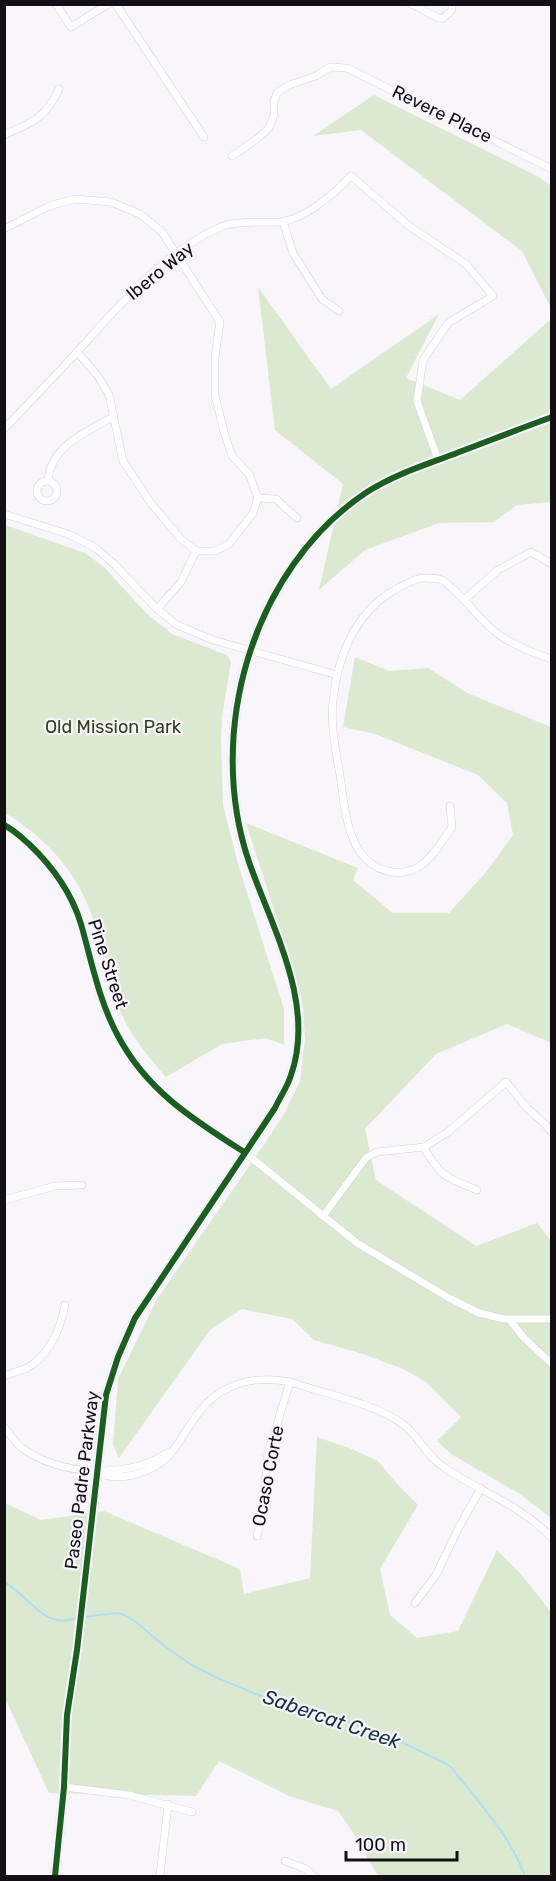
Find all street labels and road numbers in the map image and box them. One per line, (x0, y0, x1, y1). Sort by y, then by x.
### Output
street label: Revere Place (389, 80, 495, 148)
street label: Ibero Way (122, 237, 198, 305)
street label: Pine Street (83, 916, 133, 1012)
street label: Paseo Padre Parkway (60, 1389, 104, 1571)
street label: Ocaso Corte (247, 1424, 289, 1528)

